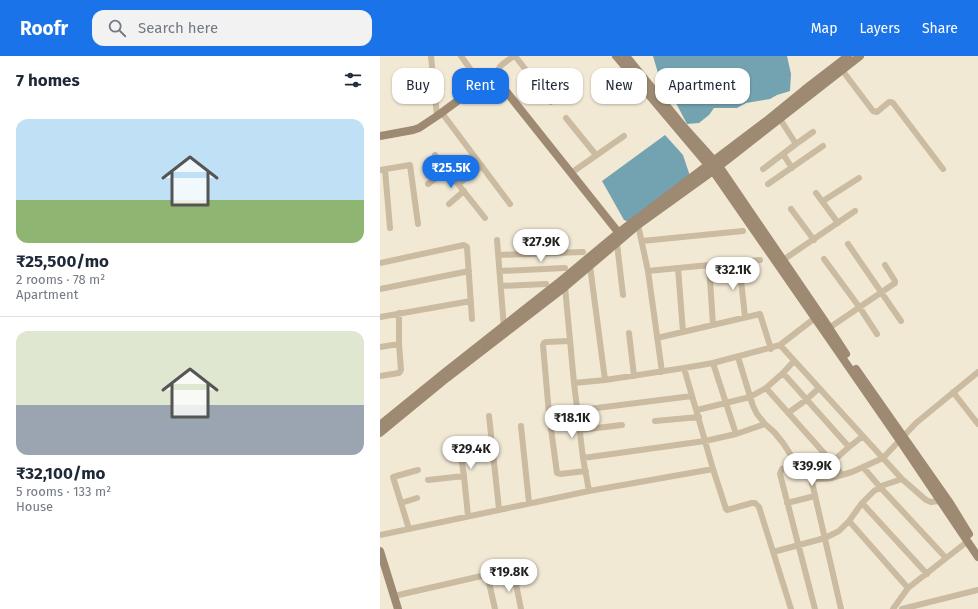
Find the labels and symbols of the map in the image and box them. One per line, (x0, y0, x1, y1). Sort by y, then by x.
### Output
pin: ₹25.5K (418, 155, 484, 189)
pin: ₹27.9K (508, 229, 574, 263)
pin: ₹32.1K (700, 257, 766, 291)
pin: ₹18.1K (539, 405, 605, 439)
pin: ₹29.4K (438, 436, 504, 470)
pin: ₹39.9K (779, 453, 845, 487)
pin: ₹19.8K (476, 559, 542, 593)

